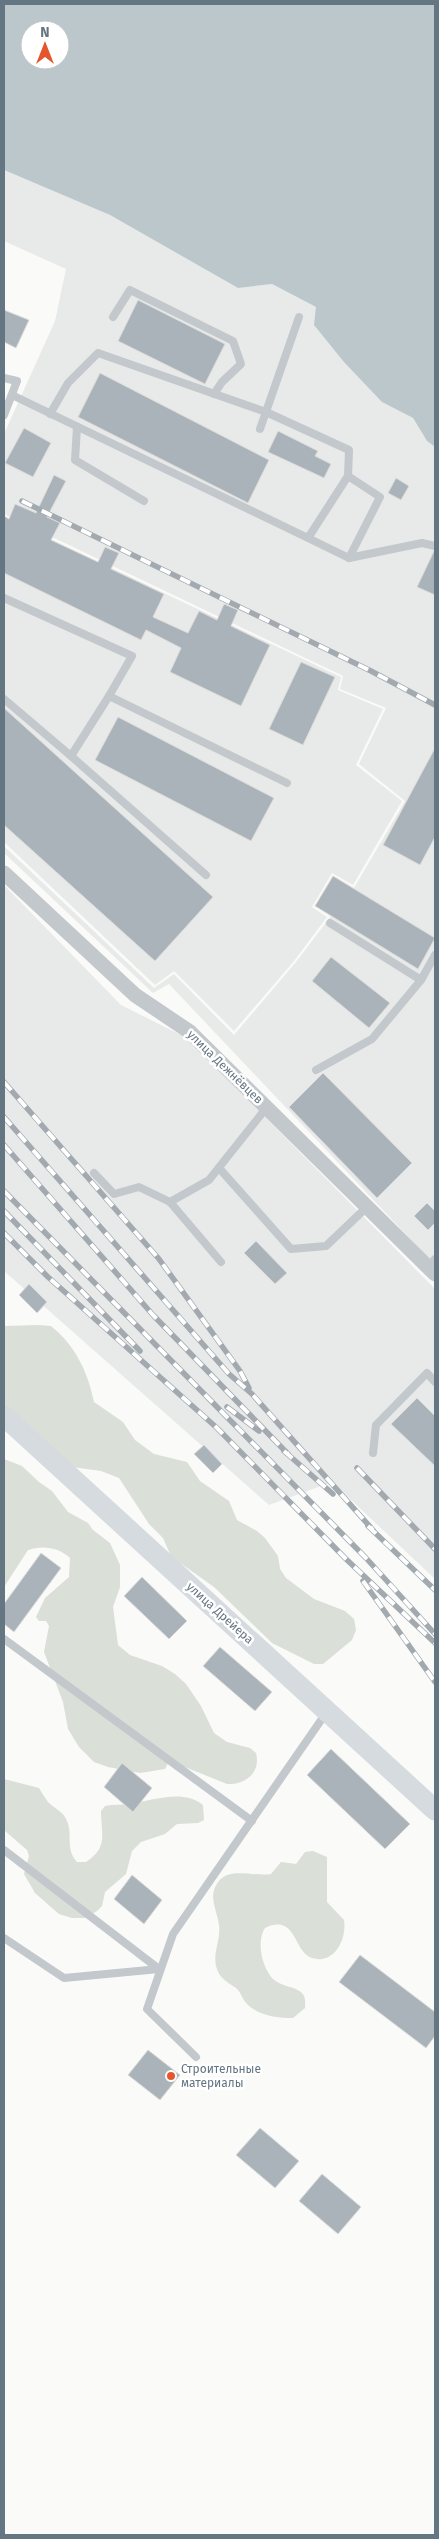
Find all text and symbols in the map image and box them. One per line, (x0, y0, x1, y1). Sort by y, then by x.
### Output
north arrow (20, 20, 70, 70)
text: N (40, 24, 50, 41)
street label: улица Дежнёвцев (184, 1027, 266, 1107)
street label: улица Дрейера (184, 1579, 256, 1647)
place label: Строительные материалы (181, 2062, 261, 2090)
marker: Строительные материалы (165, 2070, 177, 2082)

